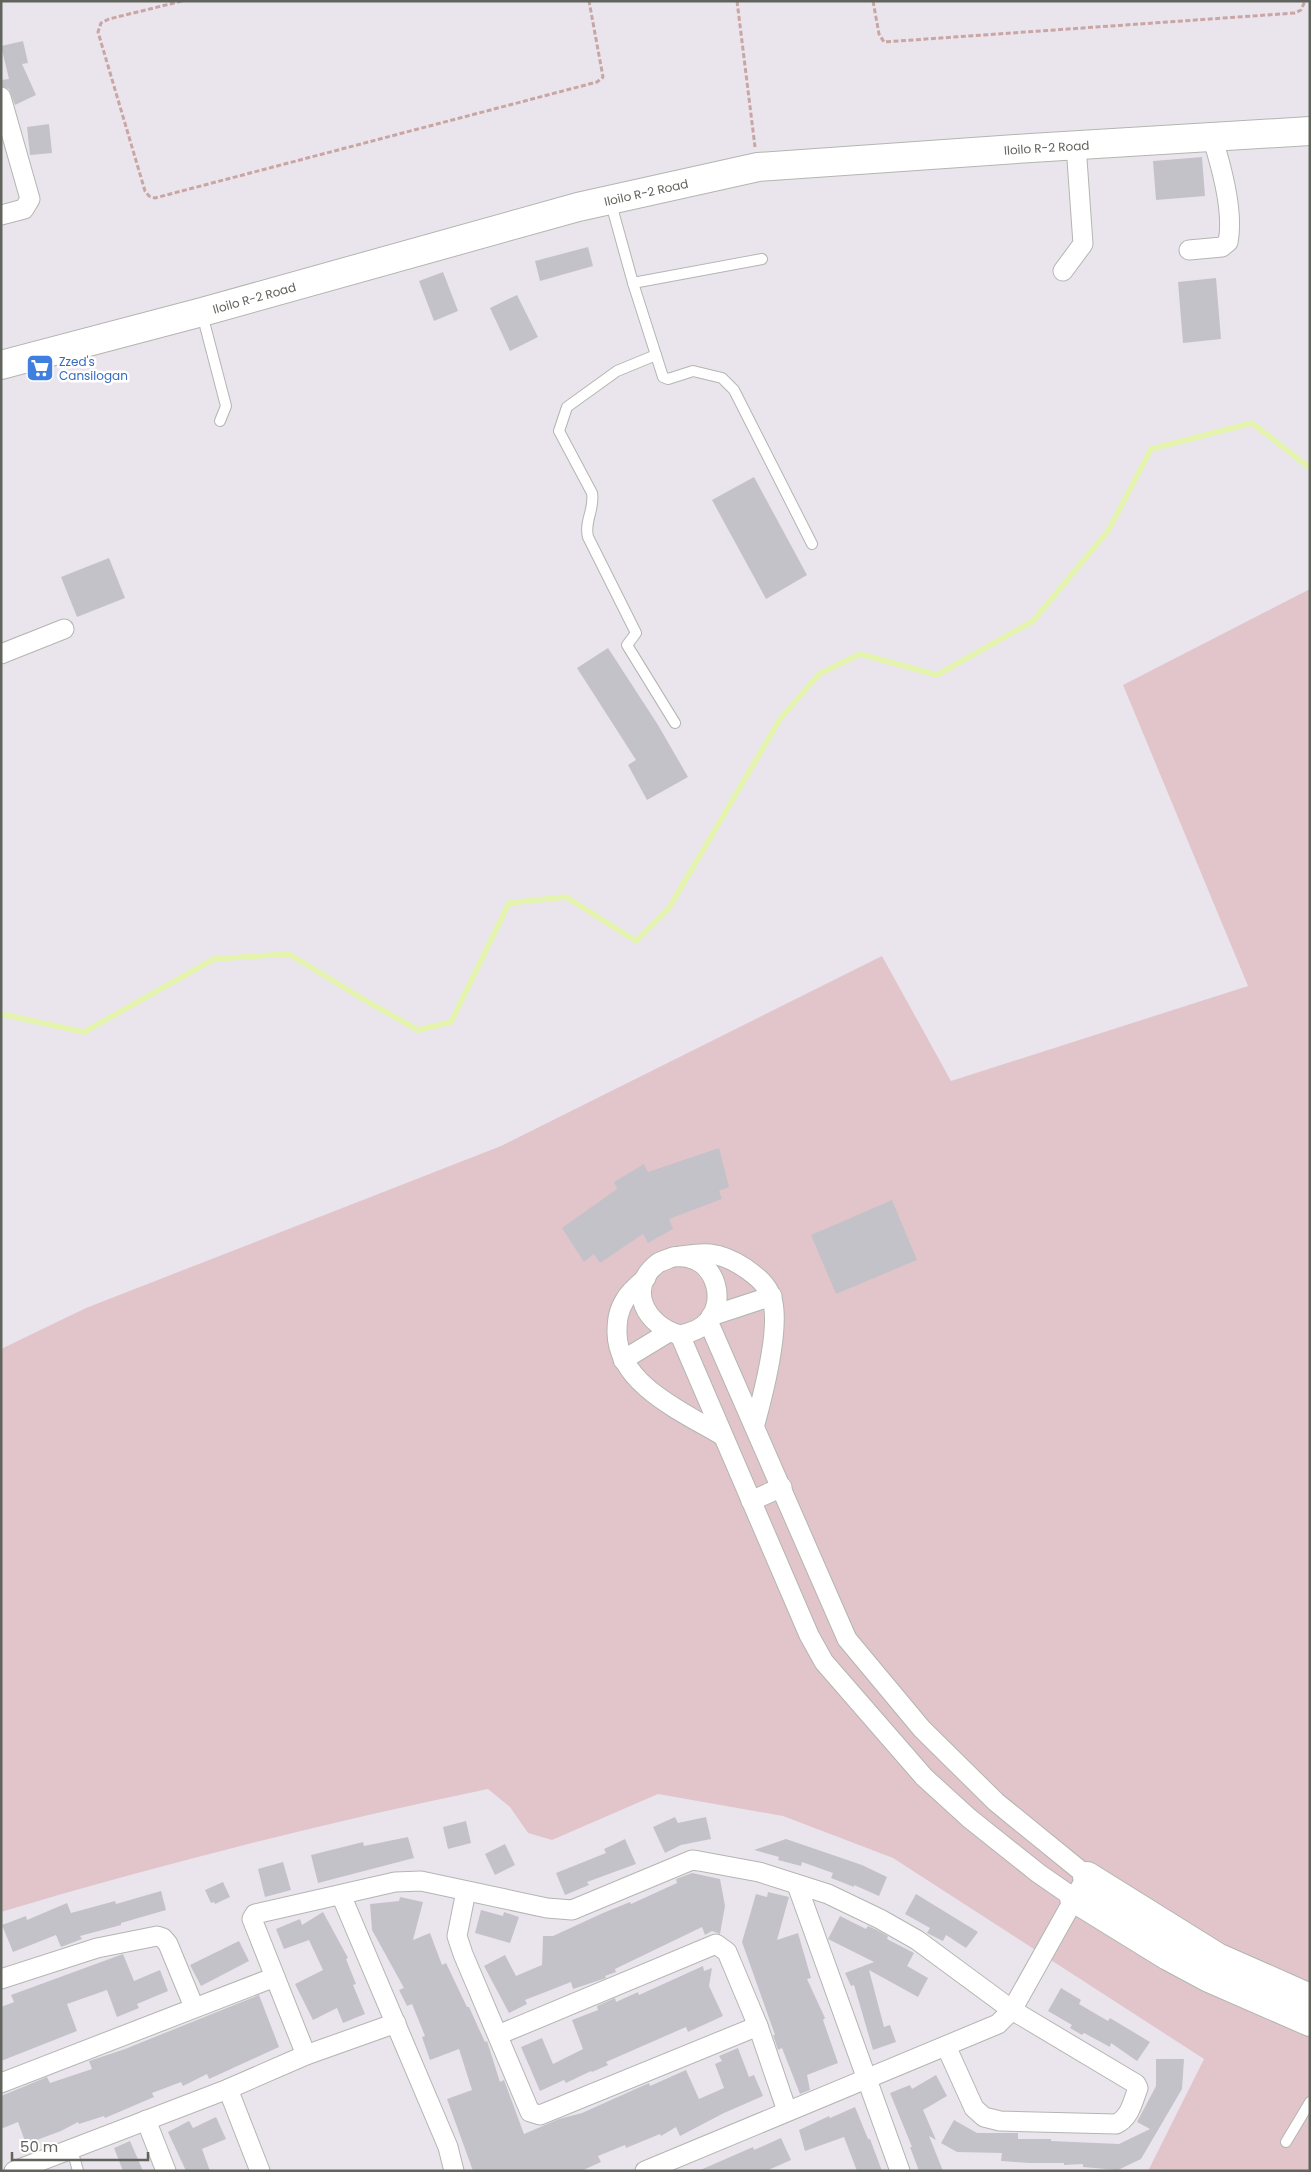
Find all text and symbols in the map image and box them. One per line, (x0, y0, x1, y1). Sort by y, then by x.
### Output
street label: Iloilo R-2 Road (1003, 136, 1090, 158)
street label: Iloilo R-2 Road (602, 174, 690, 209)
street label: Iloilo R-2 Road (211, 278, 298, 317)
supermarket icon: Zzed's Cansilogan (25, 353, 55, 383)
place label: Zzed's Cansilogan (59, 353, 128, 384)
scale bar (12, 2130, 149, 2162)
text: 50 m (20, 2136, 58, 2157)

